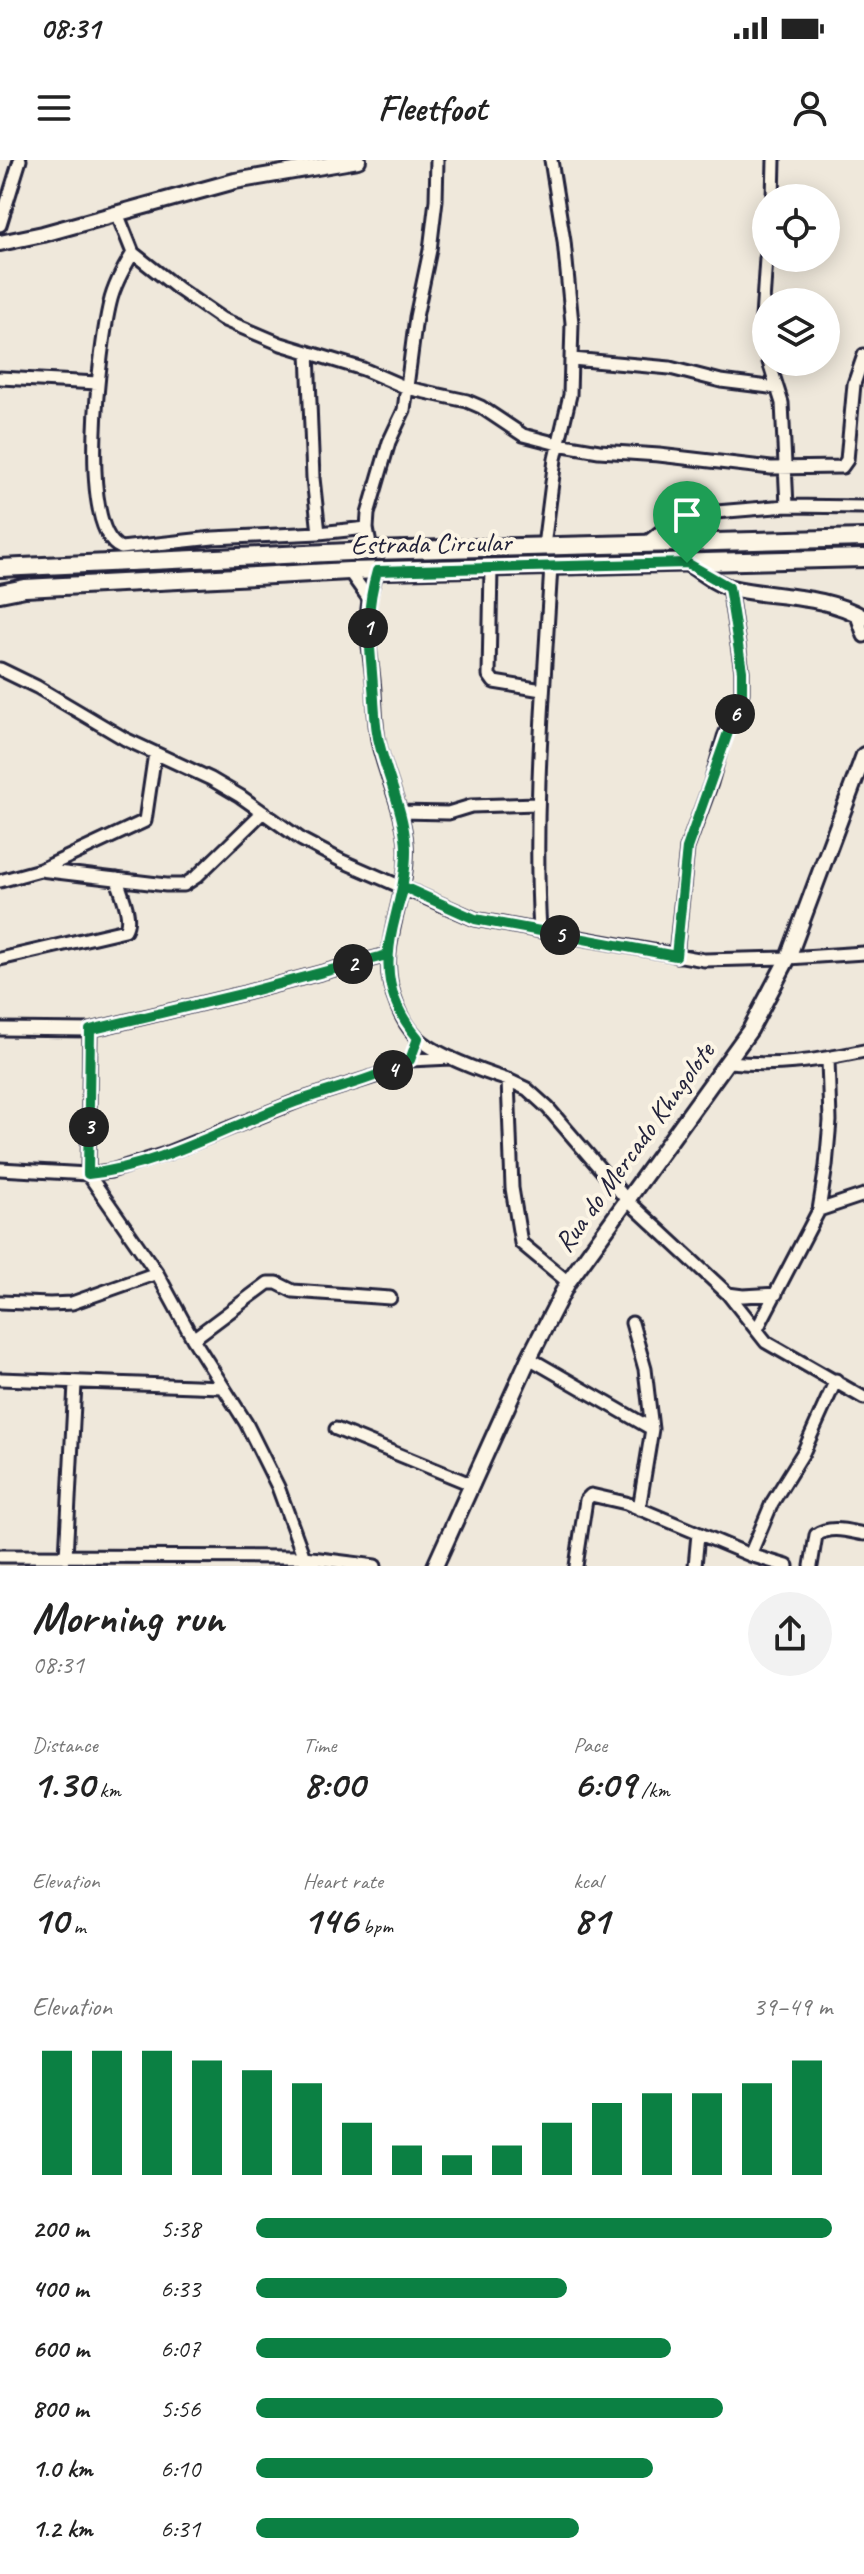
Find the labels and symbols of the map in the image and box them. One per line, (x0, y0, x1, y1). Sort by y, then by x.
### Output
pin (653, 481, 721, 563)
street label: Estrada Circular (350, 524, 514, 562)
pin: 1 (348, 608, 388, 648)
pin: 6 (715, 694, 755, 734)
pin: 5 (540, 915, 580, 955)
pin: 2 (333, 944, 373, 984)
street label: Rua do Mercado Khngolote (546, 1034, 723, 1259)
pin: 4 (373, 1050, 413, 1090)
pin: 3 (69, 1107, 109, 1147)

